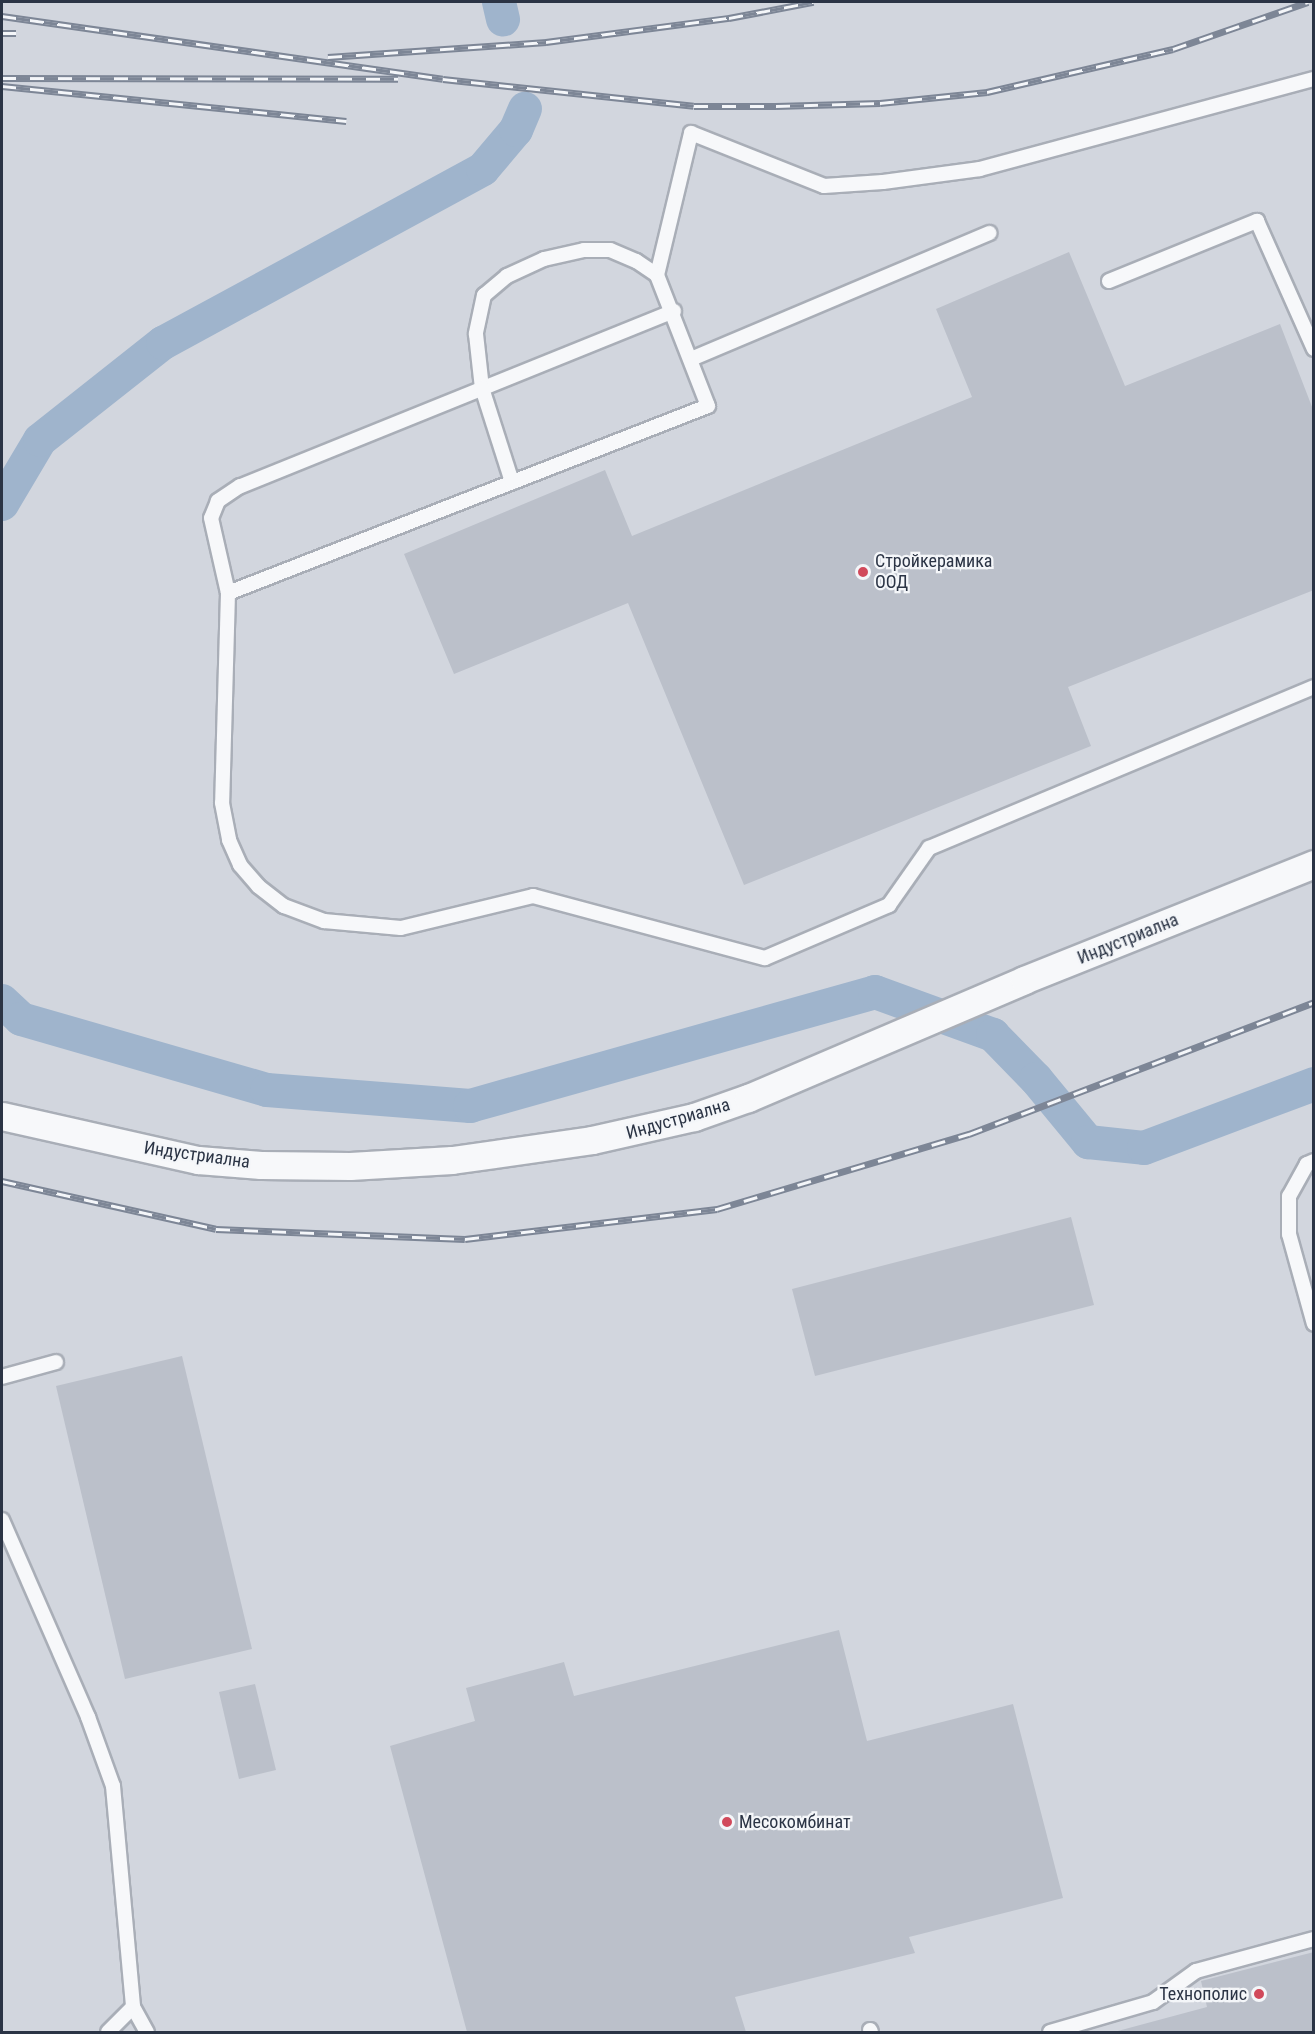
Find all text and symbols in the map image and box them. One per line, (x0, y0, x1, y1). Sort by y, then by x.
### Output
place label: Стройкерамика ООД (875, 551, 992, 594)
marker: Стройкерамика ООД (856, 565, 870, 579)
street label: Индустриална (1074, 909, 1182, 969)
street label: Индустриална (624, 1094, 732, 1144)
street label: Индустриална (143, 1137, 251, 1173)
place label: Месокомбинат (739, 1811, 851, 1833)
marker: Месокомбинат (720, 1815, 734, 1829)
place label: Технополис (1159, 1983, 1247, 2005)
marker: Технополис (1252, 1987, 1266, 2001)

